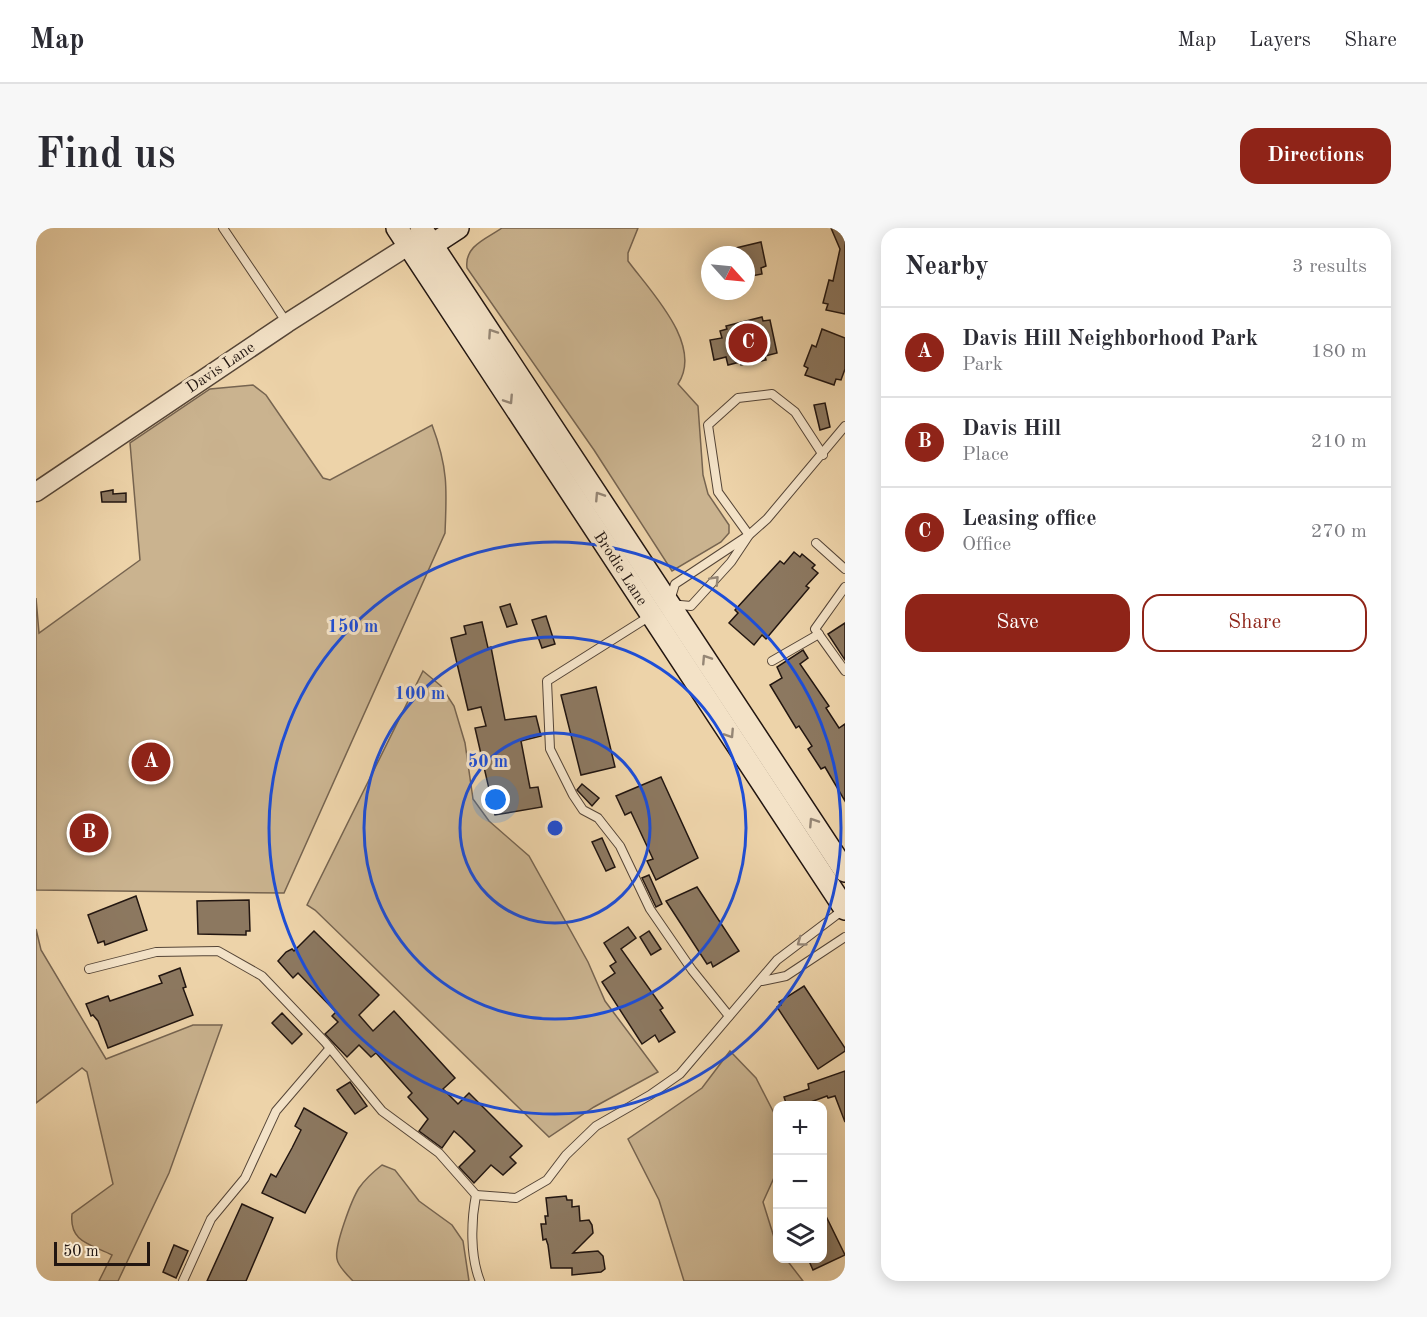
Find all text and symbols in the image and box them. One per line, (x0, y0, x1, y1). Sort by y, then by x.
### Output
text: Map (30, 27, 84, 55)
text: Map (1177, 30, 1216, 51)
text: Layers (1249, 30, 1311, 51)
text: Share (1344, 30, 1397, 51)
button: Directions (1240, 128, 1391, 184)
text: Find us (36, 135, 175, 177)
north arrow (701, 246, 755, 300)
text: Nearby (905, 254, 989, 280)
text: 3 results (1292, 257, 1367, 277)
pin: C (728, 320, 768, 366)
text: Davis Hill Neighborhood Park (962, 328, 1258, 350)
one-way arrow (488, 329, 499, 340)
street label: Davis Lane (184, 339, 258, 397)
text: A (917, 342, 932, 362)
text: 180 m (1311, 342, 1367, 362)
text: Park (962, 355, 1003, 375)
one-way arrow (502, 394, 514, 404)
text: Davis Hill (962, 418, 1061, 440)
text: B (917, 432, 932, 452)
text: 210 m (1311, 432, 1367, 452)
text: Place (962, 445, 1009, 465)
one-way arrow (595, 492, 606, 503)
text: Leasing office (962, 508, 1097, 530)
text: C (918, 522, 931, 542)
text: 270 m (1311, 522, 1367, 542)
street label: Brodie Lane (590, 529, 650, 609)
text: Office (962, 535, 1011, 555)
one-way arrow (708, 576, 719, 587)
button: Save (905, 594, 1130, 652)
button: Share (1142, 594, 1367, 652)
text: 150 m (328, 618, 378, 636)
one-way arrow (701, 655, 713, 665)
text: 100 m (395, 685, 445, 703)
one-way arrow (722, 728, 734, 738)
pin: A (132, 740, 170, 784)
text: 50 m (468, 753, 508, 771)
your location (481, 785, 510, 814)
pin: B (70, 810, 108, 856)
centre of rings (545, 818, 565, 838)
one-way arrow (809, 818, 820, 829)
one-way arrow (797, 935, 808, 946)
map controls (773, 1101, 827, 1263)
button: + (773, 1101, 827, 1155)
button: − (773, 1155, 827, 1209)
button: layers (773, 1209, 827, 1263)
scale bar (54, 1239, 150, 1266)
text: 50 m (63, 1244, 99, 1260)

